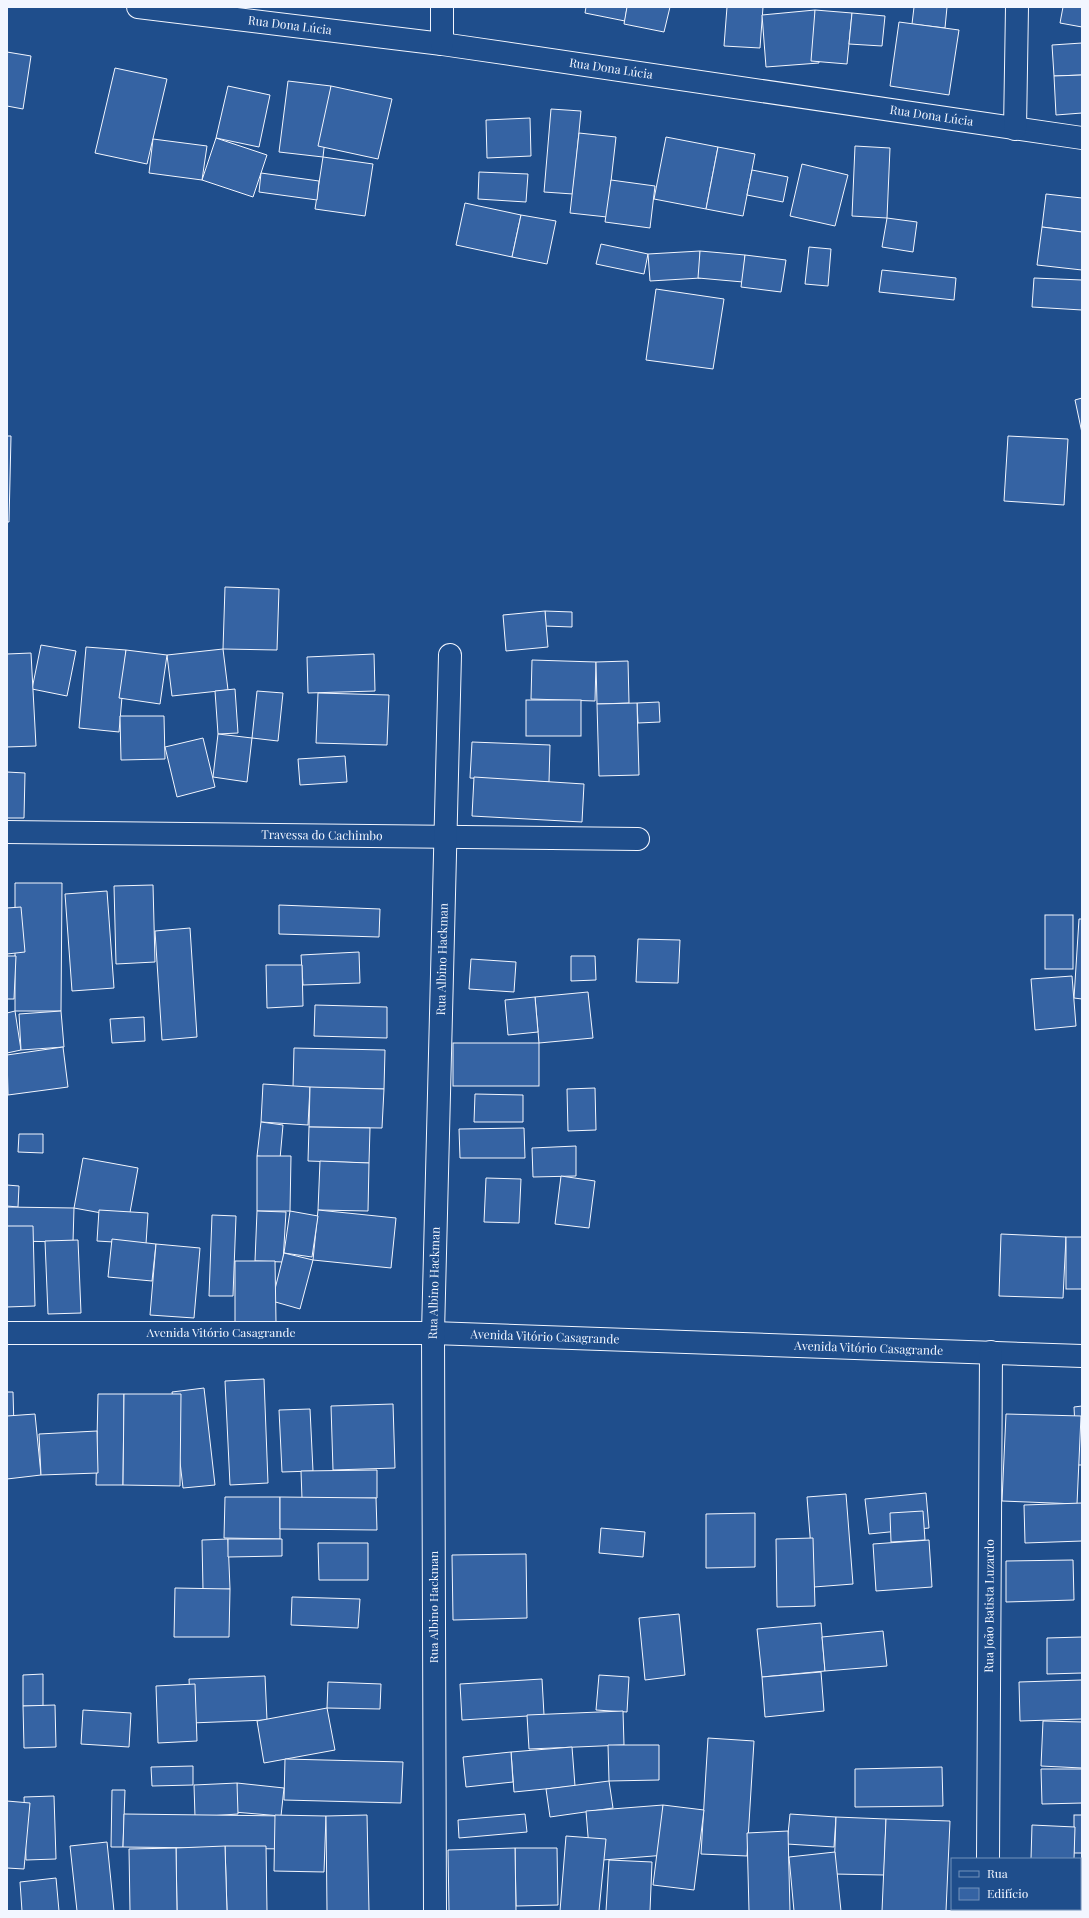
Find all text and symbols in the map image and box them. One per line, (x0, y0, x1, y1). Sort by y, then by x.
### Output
street label: Rua Dona Lúcia (247, 11, 333, 38)
street label: Rua Dona Lúcia (568, 54, 654, 82)
street label: Rua Dona Lúcia (889, 101, 975, 129)
street label: Travessa do Cachimbo (261, 826, 383, 843)
street label: Rua Albino Hackman (432, 903, 451, 1016)
street label: Rua Albino Hackman (424, 1227, 443, 1339)
street label: Avenida Vitório Casagrande (145, 1324, 296, 1340)
street label: Avenida Vitório Casagrande (469, 1325, 620, 1347)
street label: Avenida Vitório Casagrande (793, 1337, 944, 1358)
street label: Rua João Batista Luzardo (980, 1539, 997, 1673)
street label: Rua Albino Hackman (425, 1551, 441, 1663)
legend (951, 1858, 1081, 1910)
text: Rua (987, 1865, 1008, 1881)
text: Edifício (987, 1885, 1029, 1901)

